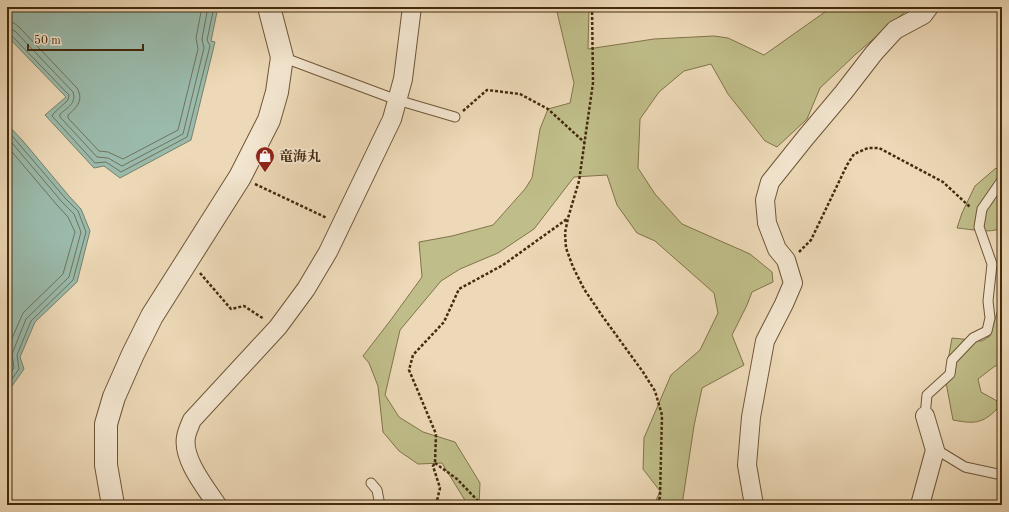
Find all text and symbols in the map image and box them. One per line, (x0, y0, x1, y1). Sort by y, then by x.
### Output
scale bar (28, 26, 143, 52)
text: 50 m (34, 34, 61, 47)
shop icon: 竜海丸 (254, 145, 276, 173)
place label: 竜海丸 (279, 149, 321, 164)

